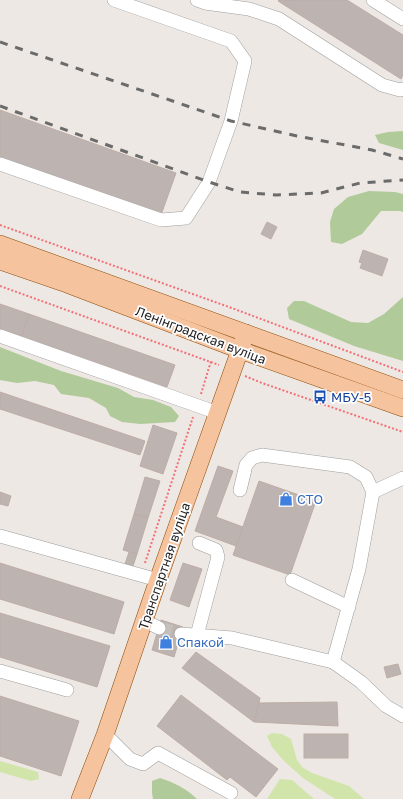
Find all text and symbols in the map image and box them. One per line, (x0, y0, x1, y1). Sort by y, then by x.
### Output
street label: Ленінградская вуліца (133, 303, 269, 367)
bus stop icon: МБУ-5 (312, 389, 328, 405)
place label: МБУ-5 (331, 389, 371, 405)
shop icon: СТО (278, 491, 294, 507)
place label: СТО (297, 491, 323, 507)
street label: Транспартная вуліца (135, 500, 193, 632)
shop icon: Спакой (158, 634, 174, 650)
place label: Спакой (177, 634, 224, 650)

